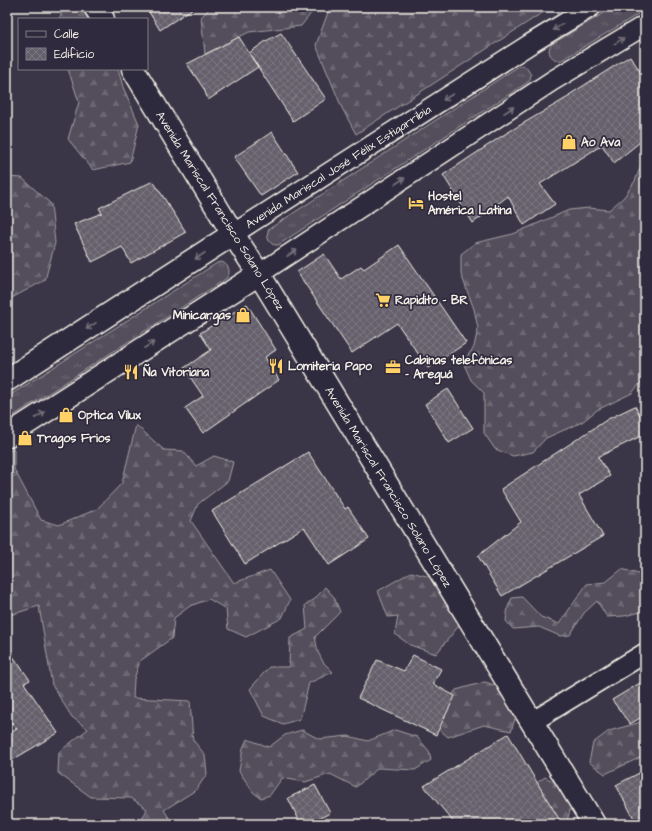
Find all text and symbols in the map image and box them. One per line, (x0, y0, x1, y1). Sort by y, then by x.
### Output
legend (18, 18, 148, 70)
one-way arrow (552, 24, 564, 32)
text: Calle (54, 26, 79, 43)
one-way arrow (613, 36, 625, 44)
text: Edificio (54, 46, 94, 63)
one-way arrow (443, 93, 454, 101)
street label: Avenida Mariscal José Félix Estigarribia (242, 101, 435, 232)
one-way arrow (503, 105, 515, 113)
street label: Avenida Mariscal Francisco Solano López (151, 108, 289, 314)
shop icon: Ao Ava (560, 133, 578, 151)
place label: Ao Ava (581, 134, 621, 151)
one-way arrow (395, 177, 406, 185)
place label: Hostel América Latina (428, 188, 513, 219)
hotel icon: Hostel América Latina (407, 194, 425, 212)
one-way arrow (286, 249, 297, 257)
one-way arrow (194, 252, 206, 260)
supermarket icon: Rapidito - BR (374, 291, 392, 309)
place label: Rapidito - BR (395, 292, 469, 310)
shop icon: Minicargas (234, 306, 252, 324)
place label: Minicargas (173, 307, 231, 326)
one-way arrow (86, 322, 97, 330)
one-way arrow (143, 341, 154, 349)
place label: Cabinas telefónicas - Areguá (405, 352, 512, 385)
restaurant icon: Lomiteria Papo (267, 357, 285, 375)
place label: Lomiteria Papo (288, 358, 372, 376)
office icon: Cabinas telefónicas - Areguá (384, 358, 402, 376)
restaurant icon: Ña Vitoriana (122, 363, 140, 381)
place label: Ña Vitoriana (143, 363, 210, 381)
street label: Avenida Mariscal Francisco Solano López (321, 383, 456, 590)
shop icon: Optica Vilux (57, 406, 75, 424)
place label: Optica Vilux (78, 407, 141, 425)
one-way arrow (34, 411, 45, 419)
shop icon: Tragos Frios (16, 429, 34, 447)
place label: Tragos Frios (36, 430, 111, 449)

